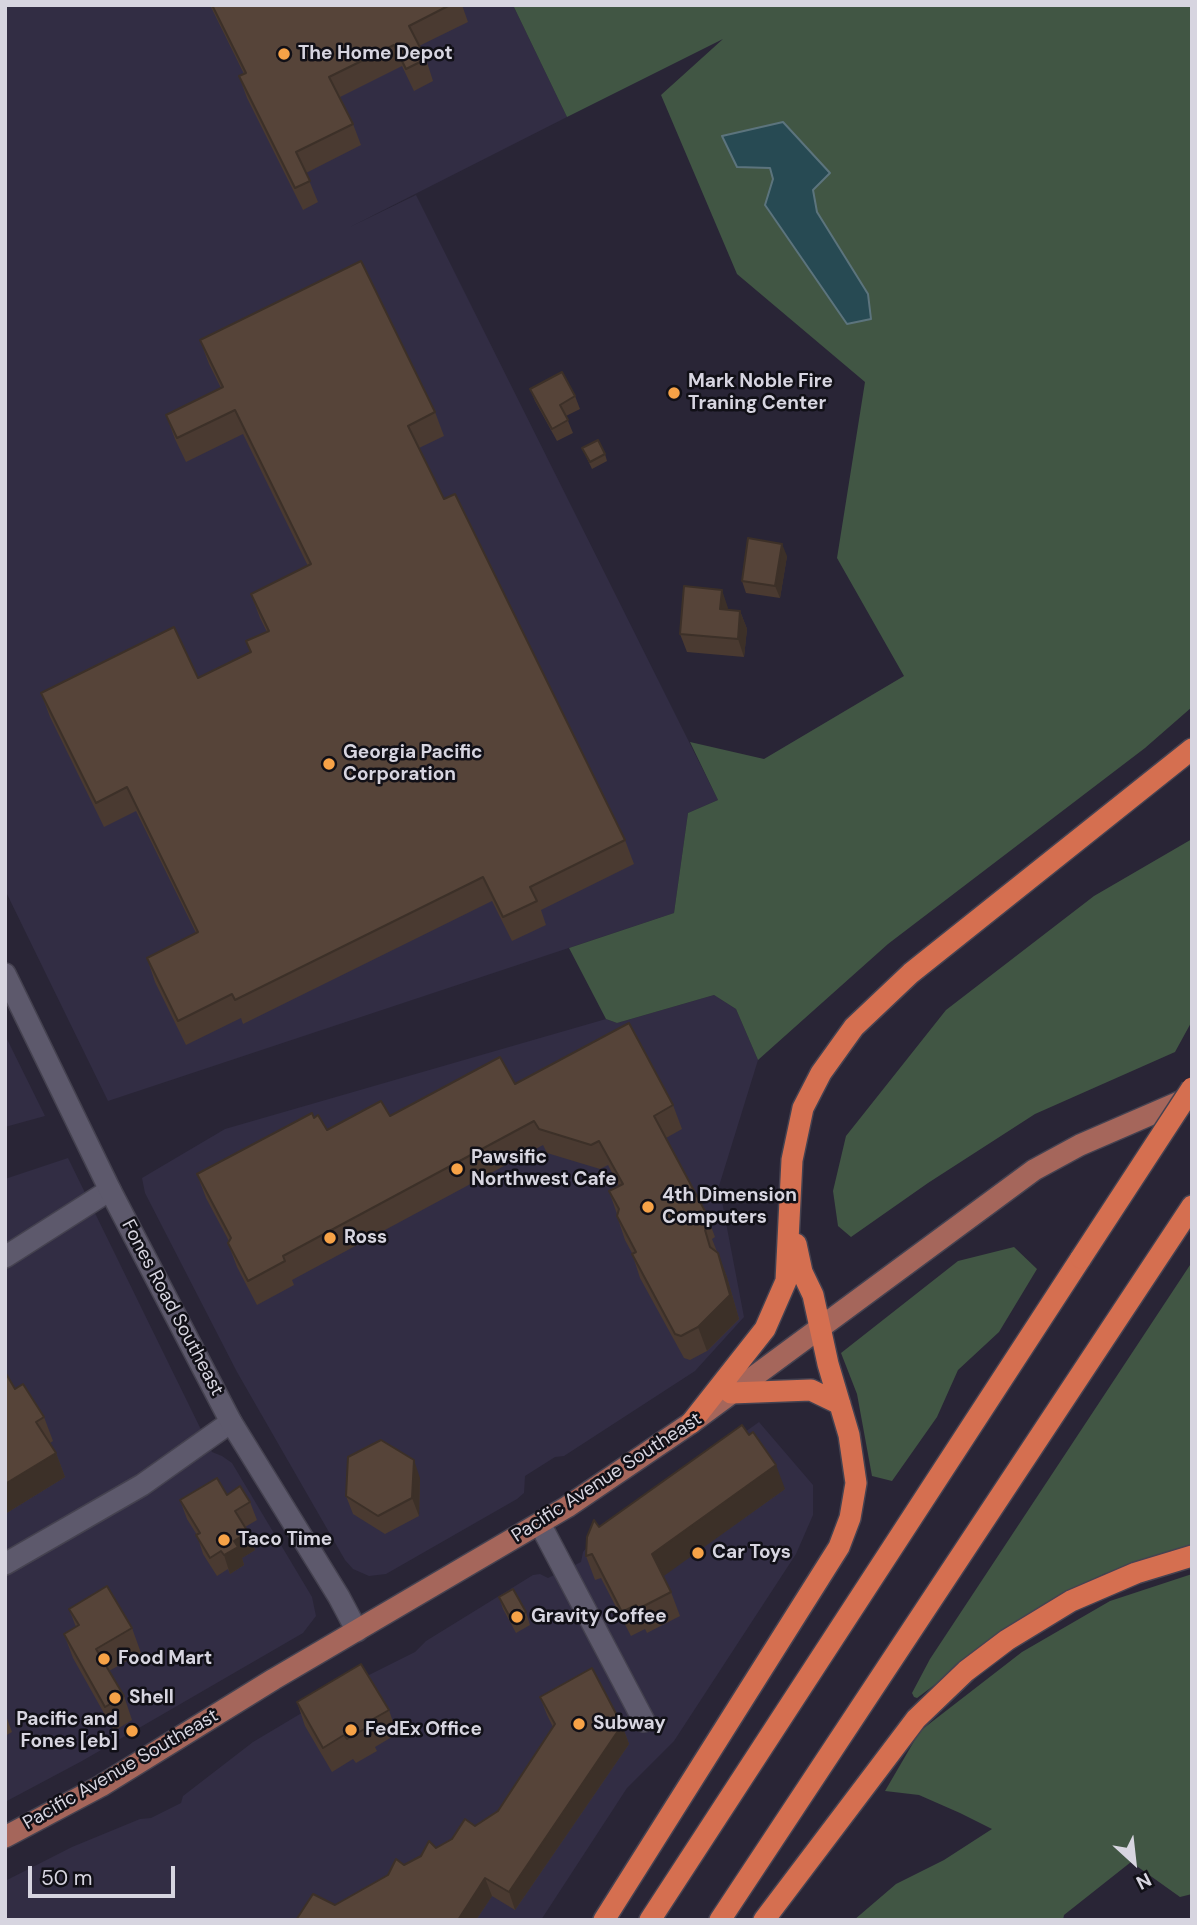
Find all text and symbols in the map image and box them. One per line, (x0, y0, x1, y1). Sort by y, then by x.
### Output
place label: The Home Depot (298, 43, 453, 65)
marker: The Home Depot (276, 46, 292, 62)
place label: Mark Noble Fire Traning Center (688, 371, 833, 415)
marker: Mark Noble Fire Traning Center (666, 385, 682, 401)
place label: Georgia Pacific Corporation (343, 742, 483, 786)
marker: Georgia Pacific Corporation (321, 756, 337, 772)
place label: Pawsific Northwest Cafe (471, 1147, 617, 1191)
marker: Pawsific Northwest Cafe (449, 1161, 465, 1177)
place label: 4th Dimension Computers (662, 1185, 797, 1229)
marker: 4th Dimension Computers (640, 1199, 656, 1215)
street label: Fones Road Southeast (116, 1216, 228, 1400)
place label: Ross (344, 1227, 387, 1249)
marker: Ross (322, 1230, 338, 1246)
street label: Pacific Avenue Southeast (508, 1408, 706, 1548)
place label: Taco Time (238, 1529, 332, 1551)
marker: Taco Time (216, 1532, 232, 1548)
place label: Car Toys (712, 1542, 791, 1564)
marker: Car Toys (690, 1545, 706, 1561)
place label: Gravity Coffee (531, 1606, 667, 1628)
marker: Gravity Coffee (509, 1609, 525, 1625)
place label: Food Mart (118, 1648, 212, 1670)
marker: Food Mart (96, 1651, 112, 1667)
place label: Shell (129, 1687, 174, 1709)
marker: Shell (107, 1690, 123, 1706)
street label: Pacific Avenue Southeast (19, 1705, 223, 1835)
place label: Pacific and Fones [eb] (16, 1709, 118, 1753)
place label: Subway (593, 1713, 666, 1735)
marker: Subway (571, 1716, 587, 1732)
place label: FedEx Office (365, 1719, 482, 1741)
marker: FedEx Office (343, 1722, 359, 1738)
marker: Pacific and Fones [eb] (124, 1723, 140, 1739)
north arrow (1099, 1827, 1169, 1897)
scale bar (32, 1852, 178, 1896)
text: 50 m (41, 1864, 92, 1892)
text: N (1132, 1867, 1156, 1895)

